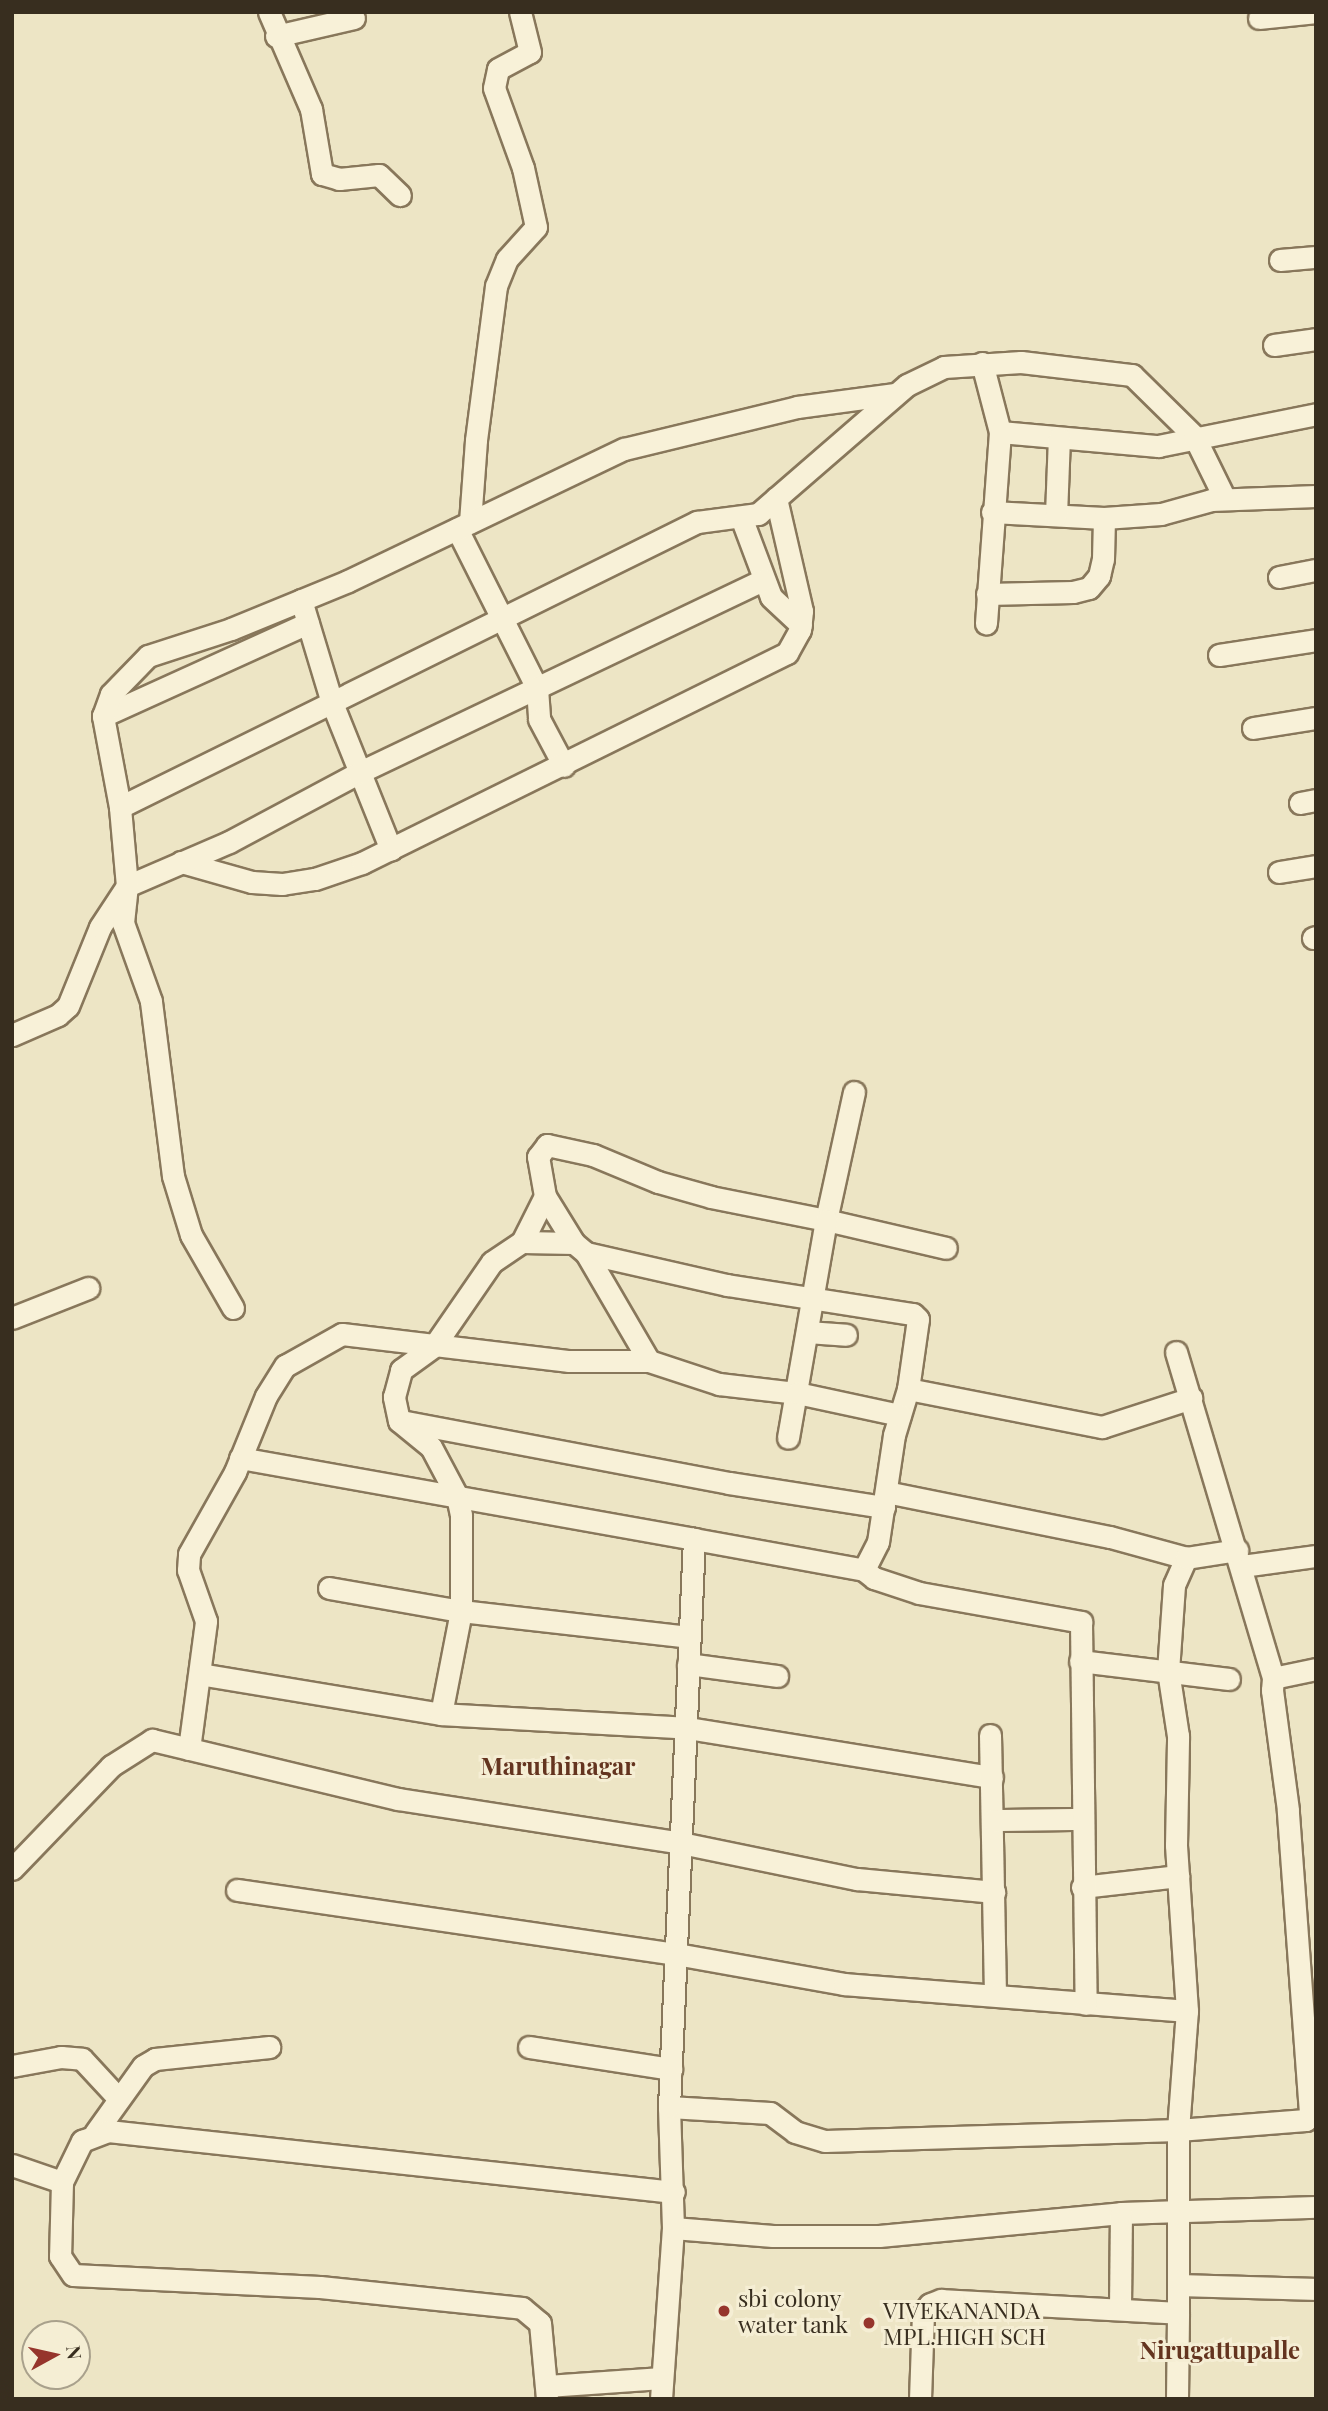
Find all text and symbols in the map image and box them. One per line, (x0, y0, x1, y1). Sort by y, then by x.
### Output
district label: Maruthinagar (481, 1752, 635, 1780)
place label: sbi colony water tank (738, 2284, 849, 2338)
place label: VIVEKANANDA MPL.HIGH SCH (883, 2296, 1046, 2350)
marker: sbi colony water tank (716, 2303, 732, 2319)
marker: VIVEKANANDA MPL.HIGH SCH (861, 2315, 877, 2331)
north arrow (21, 2320, 91, 2390)
district label: Nirugattupalle (1140, 2336, 1300, 2364)
text: N (61, 2344, 89, 2361)

